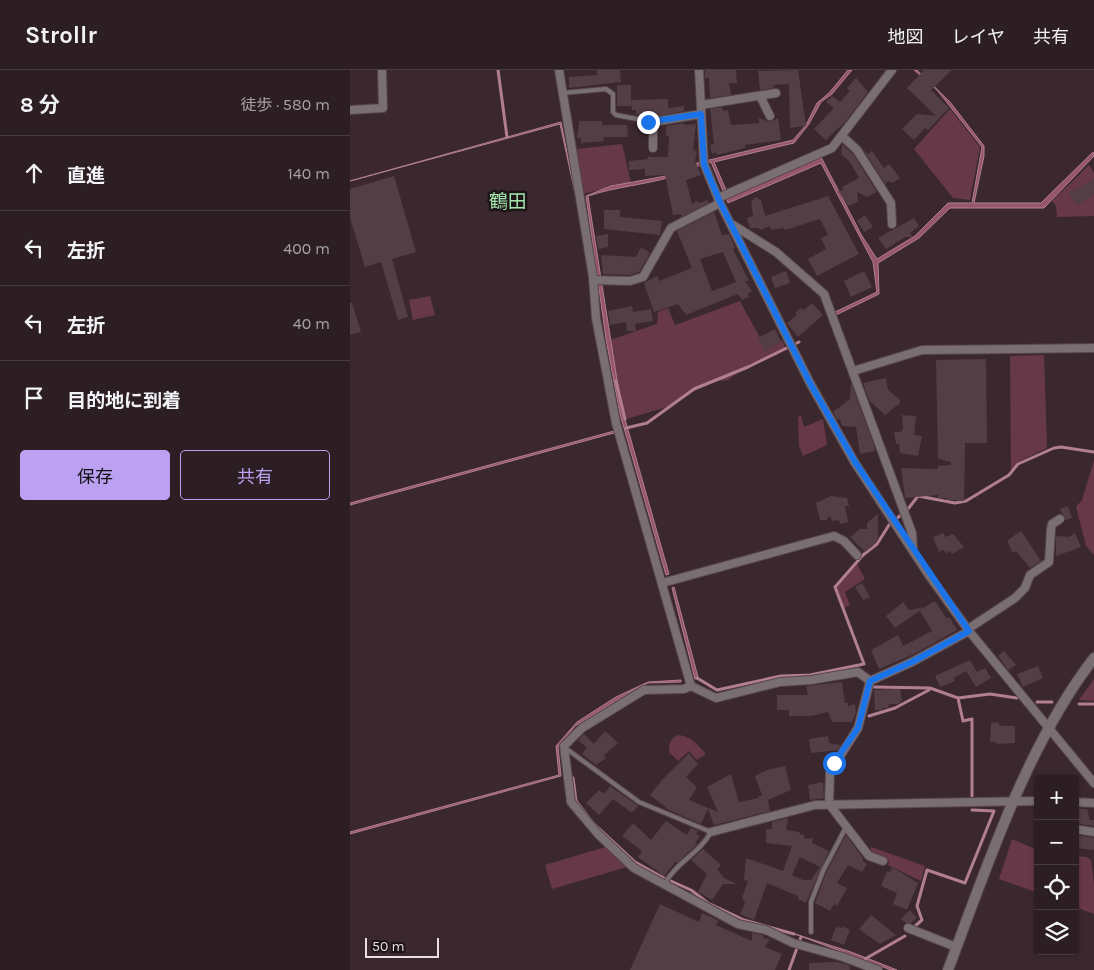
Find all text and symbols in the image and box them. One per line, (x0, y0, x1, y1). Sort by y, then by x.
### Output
text: Strollr (25, 21, 97, 49)
text: 地図 (888, 26, 924, 48)
text: レイヤ (952, 26, 1005, 48)
text: 共有 (1033, 26, 1069, 48)
text: 8 分 (20, 93, 60, 117)
text: 徒歩 · 580 m (240, 95, 330, 114)
route end (637, 111, 660, 134)
icon: ahead (20, 159, 48, 187)
text: 140 m (288, 164, 330, 183)
text: 直進 (67, 165, 105, 187)
district label: 鶴田 (489, 191, 527, 213)
icon: left (20, 234, 48, 262)
text: 400 m (283, 239, 330, 258)
text: 左折 (67, 240, 105, 262)
icon: left (20, 309, 48, 337)
text: 40 m (293, 314, 330, 333)
text: 左折 (67, 315, 105, 337)
icon: arrive (20, 384, 48, 412)
text: 目的地に到着 (67, 390, 181, 412)
button: 保存 (20, 450, 170, 500)
button: 共有 (180, 450, 330, 500)
route start (823, 752, 846, 775)
map controls (1034, 775, 1079, 955)
button: + (1034, 775, 1079, 820)
button: − (1034, 820, 1079, 865)
button: locate (1034, 865, 1079, 910)
button: layers (1034, 910, 1079, 955)
scale bar (365, 935, 439, 958)
text: 50 m (372, 938, 405, 955)

